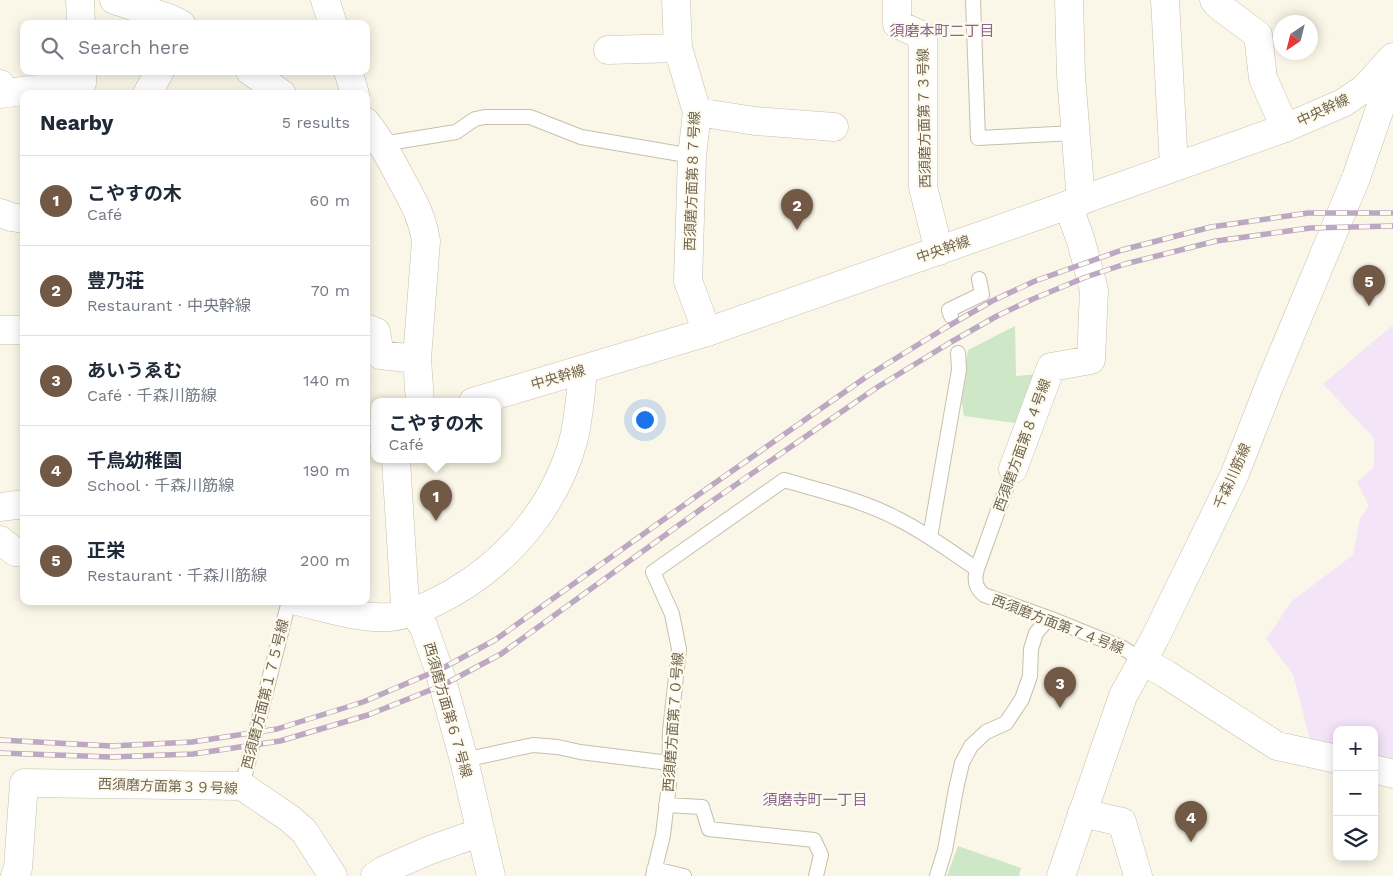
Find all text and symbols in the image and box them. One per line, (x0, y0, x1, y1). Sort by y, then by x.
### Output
north arrow (1273, 15, 1318, 60)
search box (20, 20, 370, 75)
district label: 須磨本町二丁目 (889, 22, 995, 40)
icon: search (38, 34, 66, 62)
text: Search here (78, 36, 189, 59)
street label: 西須磨方面第７３号線 (915, 48, 933, 188)
street label: 中央幹線 (1294, 91, 1352, 129)
text: Nearby (40, 110, 113, 135)
street label: 西須磨方面第８７号線 (682, 111, 702, 251)
text: 5 results (282, 113, 350, 132)
text: こやすの木 (87, 182, 182, 205)
pin: 2 (781, 189, 813, 230)
text: 1 (53, 191, 59, 210)
text: 60 m (310, 191, 350, 210)
text: Café (87, 205, 122, 224)
street label: 中央幹線 (914, 232, 972, 266)
pin: 5 (1353, 265, 1385, 306)
text: 豊乃荘 (87, 269, 144, 292)
text: 2 (51, 281, 61, 300)
text: 70 m (311, 281, 350, 300)
text: Restaurant · 中央幹線 (87, 296, 251, 315)
text: あいうゑむ (87, 359, 182, 382)
street label: 中央幹線 (529, 362, 587, 392)
text: 3 (51, 371, 61, 390)
text: 140 m (303, 371, 350, 390)
street label: 西須磨方面第８４号線 (991, 376, 1053, 514)
text: Café · 千森川筋線 (87, 386, 217, 405)
popup (371, 398, 501, 463)
your location (632, 407, 658, 433)
text: こやすの木 (388, 412, 484, 435)
text: Café (388, 435, 424, 454)
street label: 千森川筋線 (1210, 441, 1254, 511)
text: 千鳥幼稚園 (87, 449, 182, 472)
text: 4 (51, 461, 61, 480)
text: 190 m (303, 461, 350, 480)
text: School · 千森川筋線 (87, 476, 234, 495)
pin: 1 (420, 480, 452, 521)
text: 正栄 (87, 539, 125, 562)
text: 5 (51, 551, 61, 570)
text: 200 m (300, 551, 350, 570)
text: Restaurant · 千森川筋線 (87, 566, 267, 585)
street label: 西須磨方面第７４号線 (990, 591, 1126, 657)
street label: 西須磨方面第１７５号線 (239, 617, 291, 771)
street label: 西須磨方面第６７号線 (421, 641, 475, 779)
street label: 西須磨方面第７０号線 (660, 652, 686, 792)
pin: 3 (1044, 667, 1076, 708)
map controls (1333, 726, 1378, 861)
button: + (1333, 726, 1378, 771)
button: − (1333, 771, 1378, 816)
street label: 西須磨方面第３９号線 (98, 776, 238, 796)
district label: 須磨寺町一丁目 (762, 791, 868, 809)
pin: 4 (1175, 801, 1207, 842)
button: layers (1333, 816, 1378, 861)

